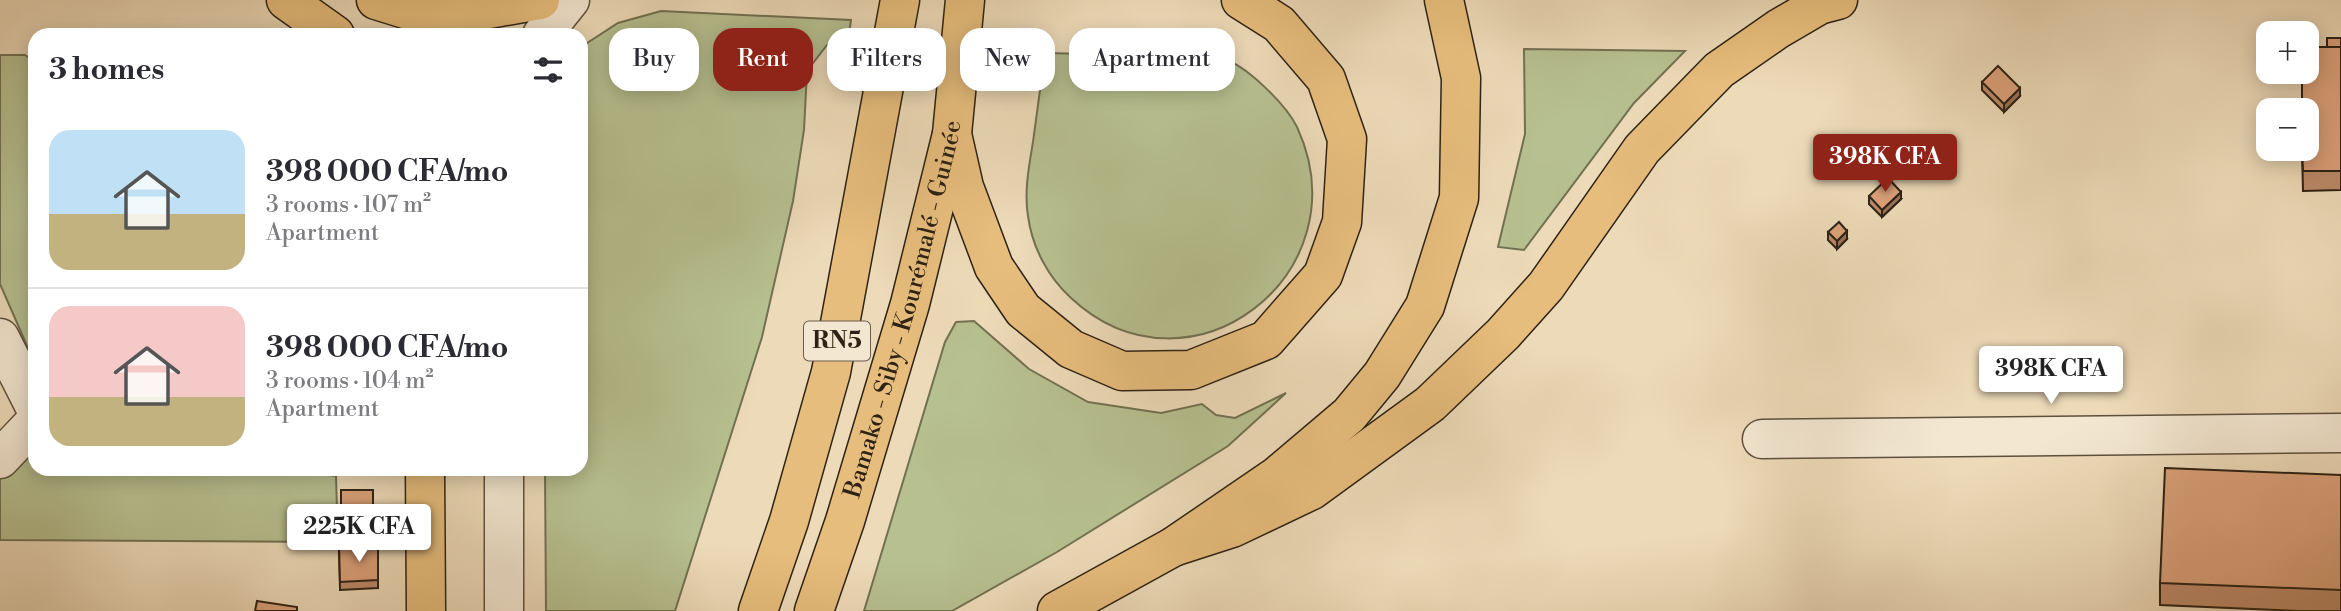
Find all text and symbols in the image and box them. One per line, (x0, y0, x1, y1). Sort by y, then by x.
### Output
map controls (2256, 21, 2319, 161)
button: + (2256, 21, 2319, 84)
chip: Buy (609, 28, 699, 91)
chip: Rent (713, 28, 813, 91)
chip: Filters (827, 28, 946, 91)
chip: New (960, 28, 1055, 91)
chip: Apartment (1069, 28, 1235, 91)
text: 3 homes (49, 51, 164, 89)
icon: filters (529, 51, 567, 89)
button: − (2256, 98, 2319, 161)
street label: Bamako - Siby - Kourémalé - Guinée (837, 119, 968, 503)
pin: 398K CFA (1813, 134, 1957, 194)
text: 398K CFA (1829, 143, 1941, 171)
text: 398 000 CFA/mo (266, 153, 509, 191)
icon: home (105, 158, 189, 242)
text: 3 rooms · 107 m² (266, 191, 431, 219)
text: Apartment (266, 219, 379, 247)
road number: RN5 (804, 322, 870, 360)
text: 398 000 CFA/mo (266, 329, 509, 367)
icon: home (105, 334, 189, 418)
pin: 398K CFA (1979, 346, 2123, 406)
text: 398K CFA (1995, 355, 2107, 383)
text: 3 rooms · 104 m² (266, 367, 434, 395)
text: Apartment (266, 395, 379, 423)
pin: 225K CFA (287, 504, 431, 564)
text: 225K CFA (303, 513, 415, 541)

